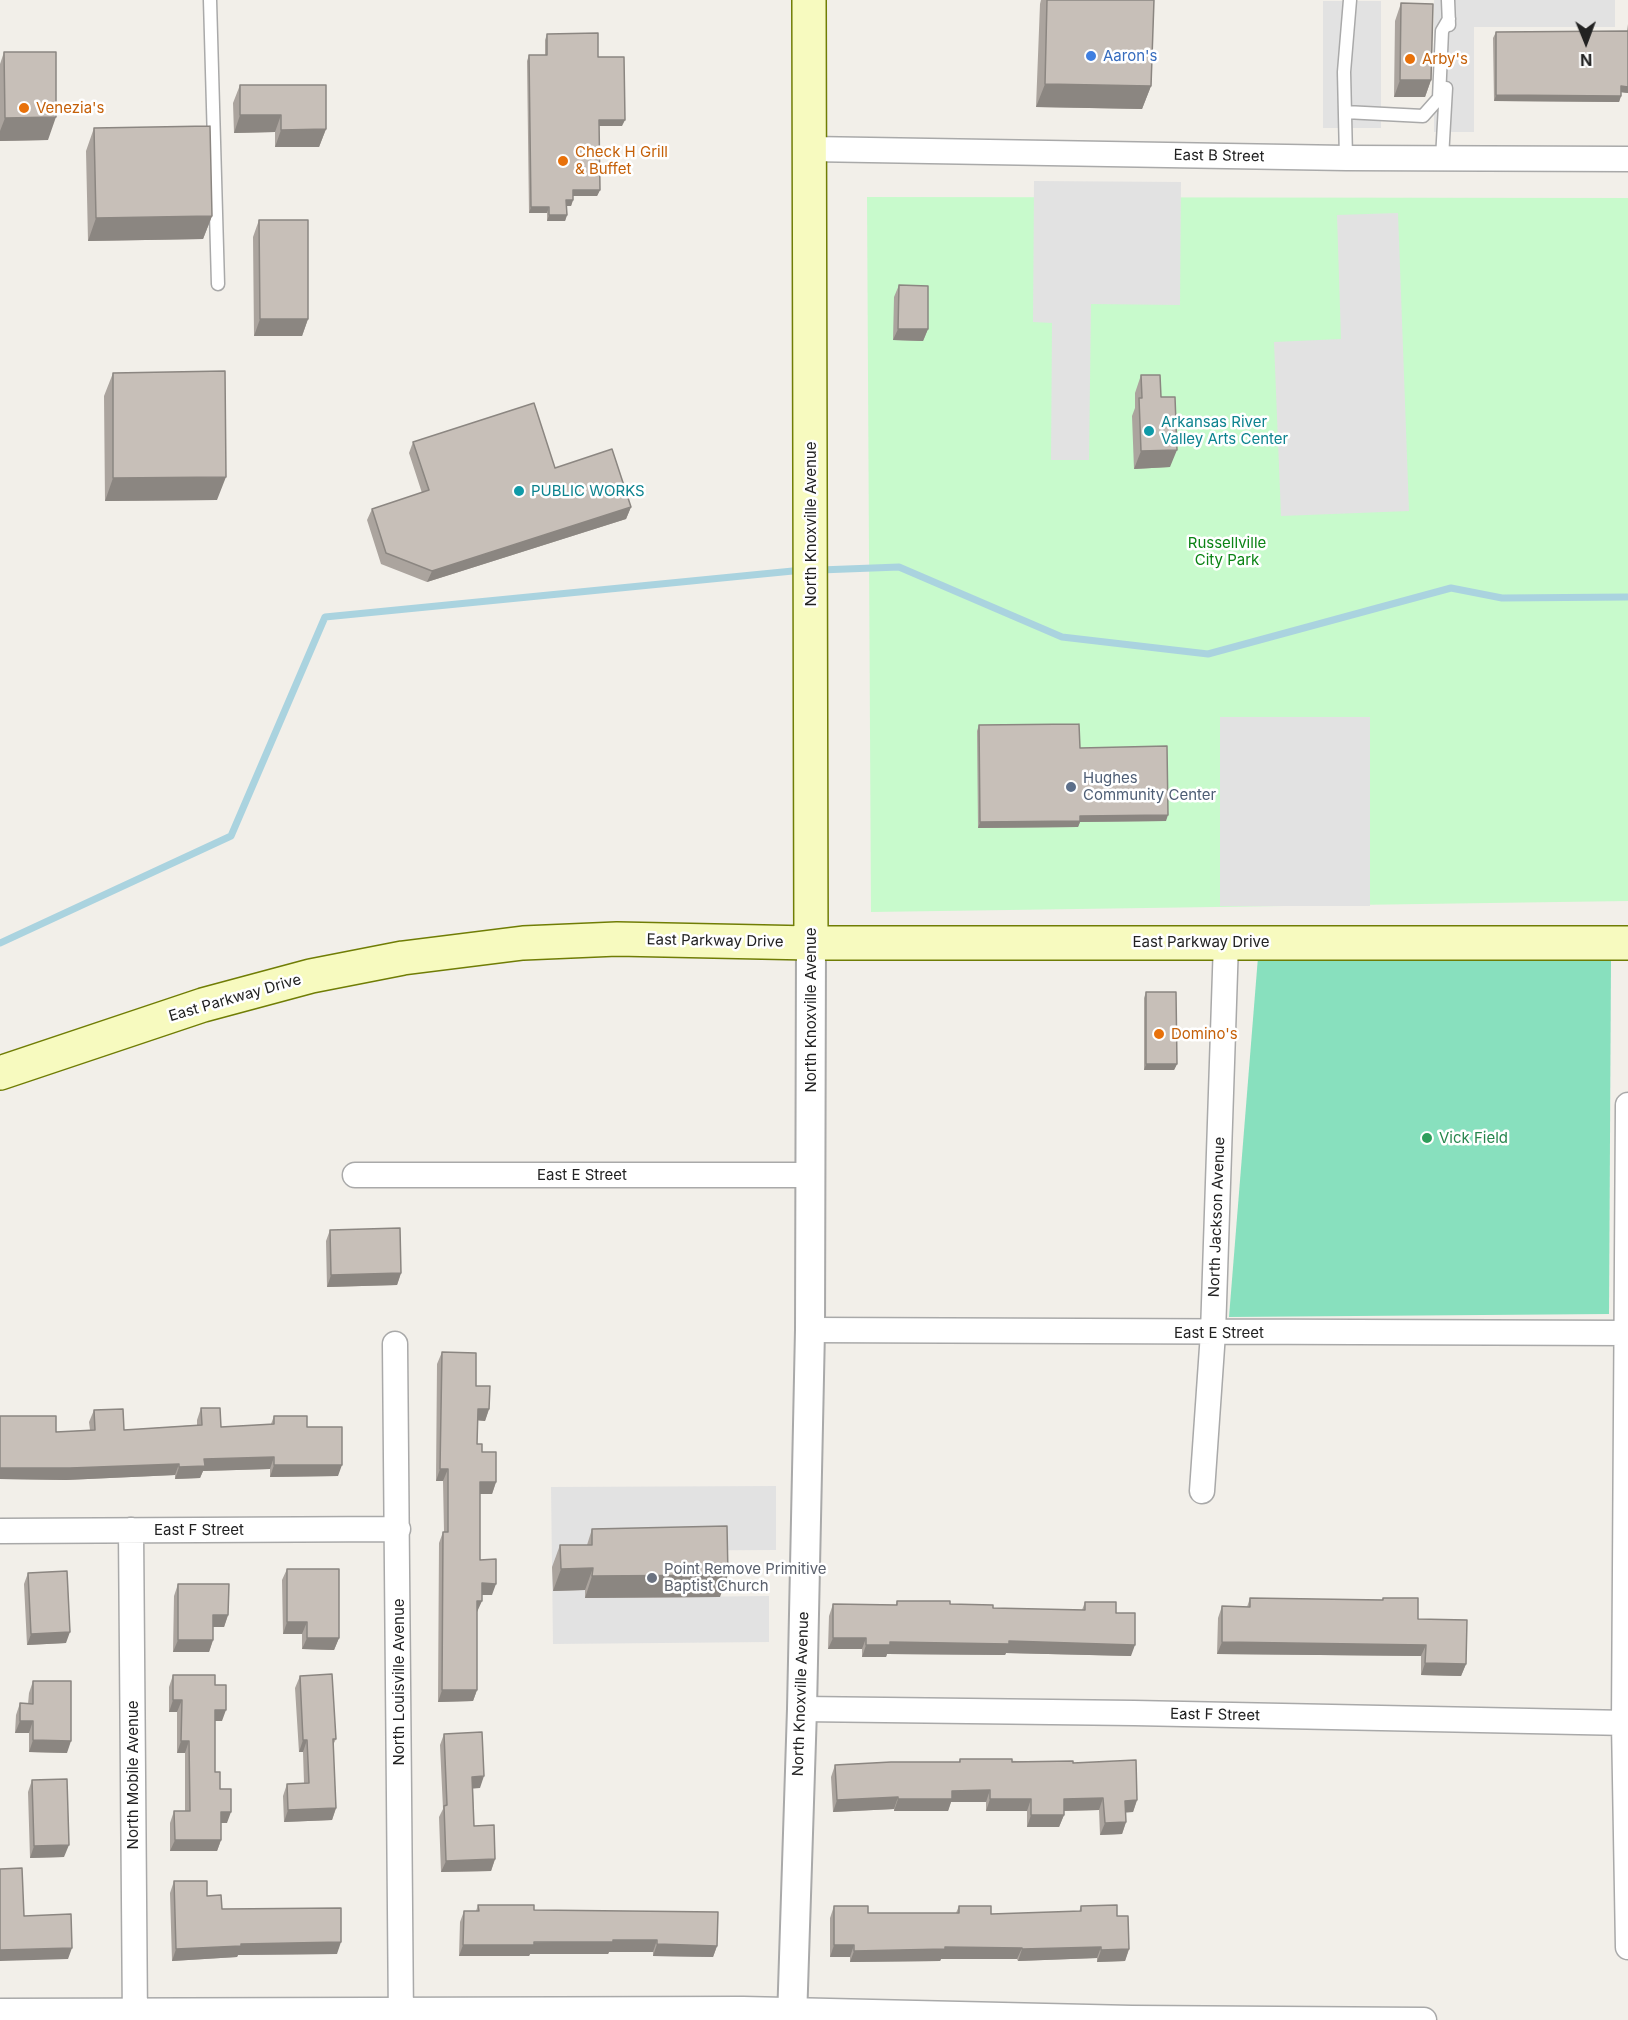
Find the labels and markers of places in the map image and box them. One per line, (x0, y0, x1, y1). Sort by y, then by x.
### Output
place label: Aaron's (1103, 47, 1157, 65)
marker: Aaron's (1084, 49, 1098, 63)
place label: Arby's (1422, 50, 1468, 68)
marker: Arby's (1403, 52, 1417, 66)
place label: Venezia's (36, 99, 104, 117)
marker: Venezia's (17, 101, 31, 115)
place label: Check H Grill & Buffet (575, 143, 668, 178)
marker: Check H Grill & Buffet (556, 154, 570, 168)
place label: Arkansas River Valley Arts Center (1161, 413, 1288, 448)
marker: Arkansas River Valley Arts Center (1142, 424, 1156, 438)
place label: PUBLIC WORKS (531, 482, 645, 500)
marker: PUBLIC WORKS (512, 484, 526, 498)
place label: Hughes Community Center (1083, 769, 1216, 804)
marker: Hughes Community Center (1064, 780, 1078, 794)
place label: Domino's (1171, 1025, 1238, 1043)
marker: Domino's (1152, 1027, 1166, 1041)
place label: Vick Field (1439, 1129, 1508, 1147)
marker: Vick Field (1420, 1131, 1434, 1145)
place label: Point Remove Primitive Baptist Church (664, 1560, 827, 1595)
marker: Point Remove Primitive Baptist Church (645, 1571, 659, 1585)

